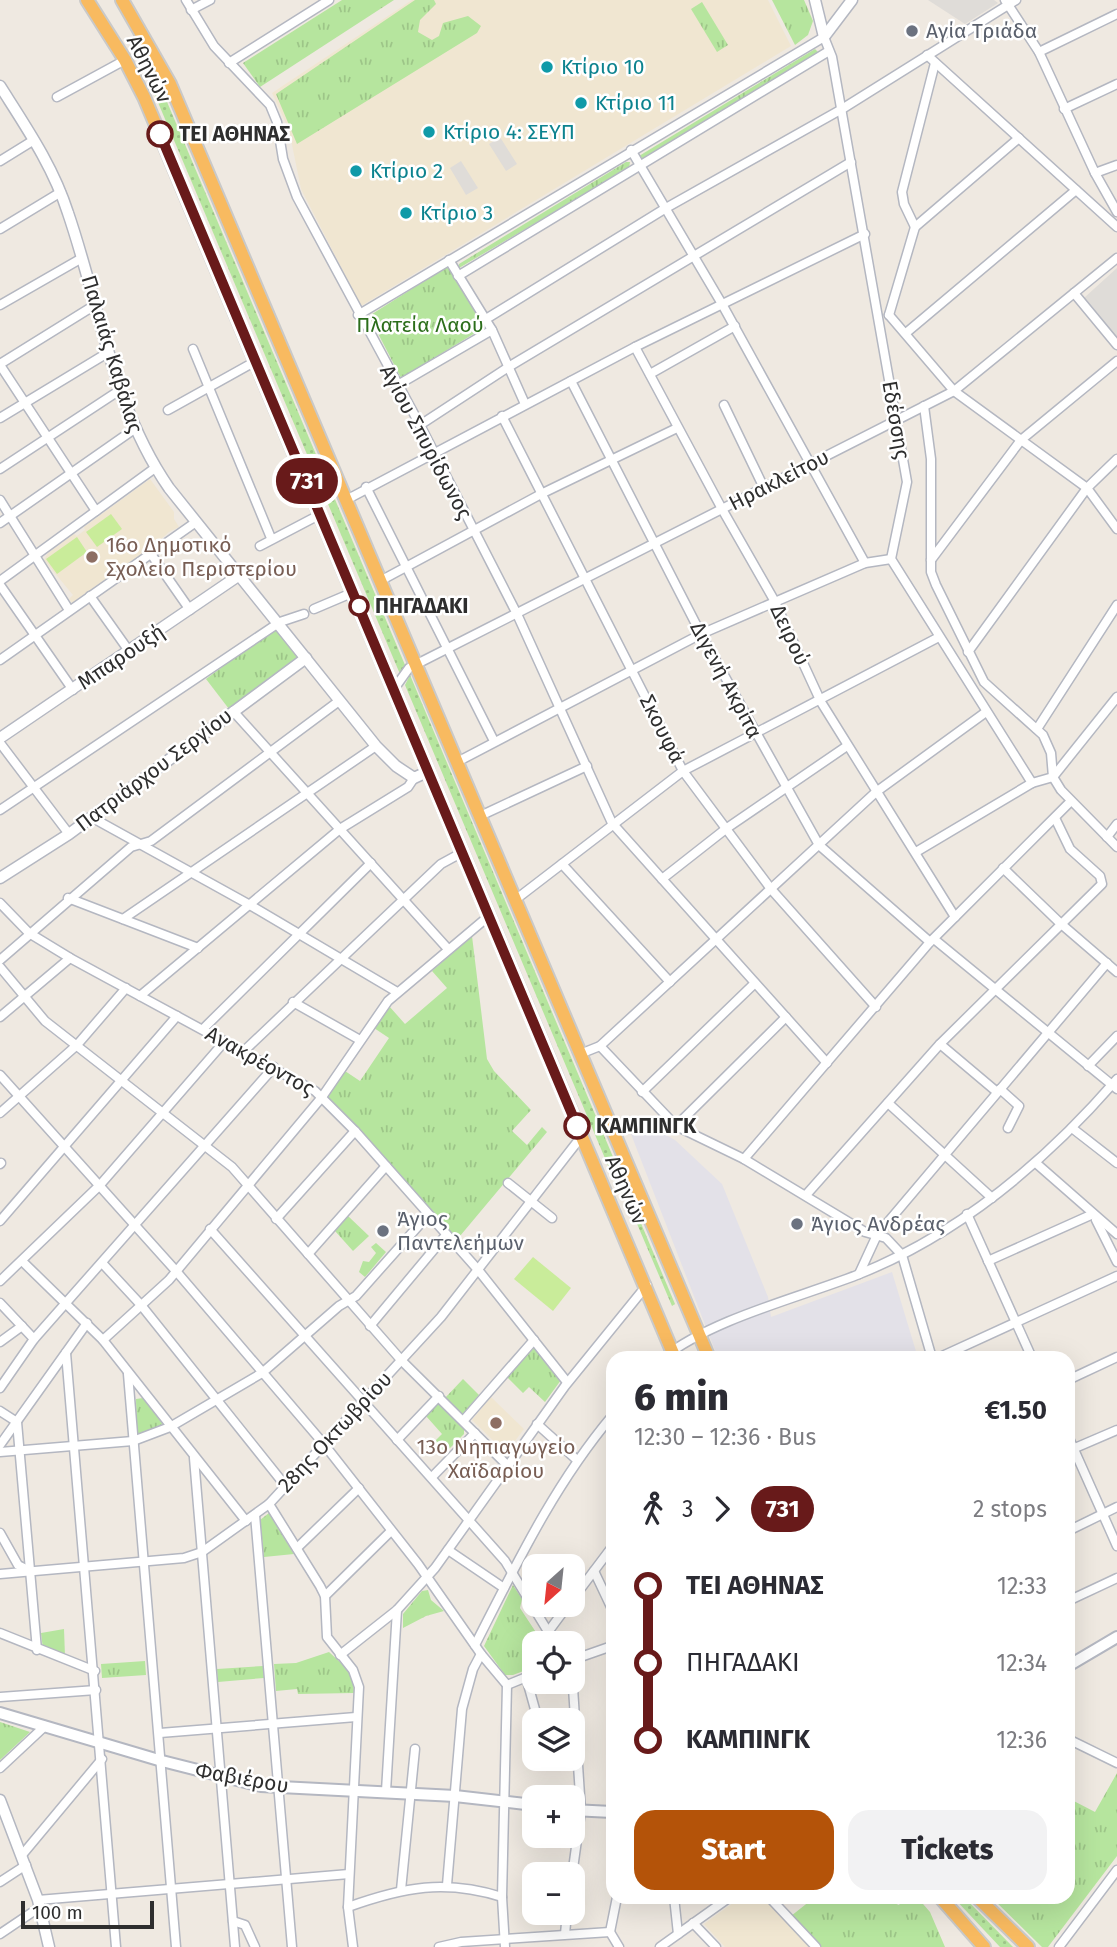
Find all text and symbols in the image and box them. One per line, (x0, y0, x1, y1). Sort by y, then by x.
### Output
place label: Αγία Τριάδα (926, 18, 1037, 44)
marker: Αγία Τριάδα (904, 23, 920, 39)
street label: Αθηνών (121, 31, 177, 107)
place label: Κτίριο 10 (561, 54, 645, 80)
marker: Κτίριο 10 (539, 59, 555, 75)
place label: Κτίριο 11 (595, 90, 676, 116)
marker: Κτίριο 11 (573, 95, 589, 111)
place label: Κτίριο 4: ΣΕΥΠ (443, 119, 575, 145)
marker: ΤΕΙ ΑΘΗΝΑΣ (147, 121, 173, 147)
place label: ΤΕΙ ΑΘΗΝΑΣ (179, 121, 291, 147)
marker: Κτίριο 4: ΣΕΥΠ (421, 124, 437, 140)
place label: Κτίριο 2 (370, 158, 443, 184)
marker: Κτίριο 2 (348, 163, 364, 179)
place label: Κτίριο 3 (420, 200, 493, 226)
marker: Κτίριο 3 (398, 205, 414, 221)
street label: Παλαιάς Καβάλας (76, 272, 148, 436)
park label: Πλατεία Λαού (356, 312, 484, 338)
street label: Αγίου Σπυρίδωνος (374, 360, 478, 524)
street label: Εδέσσης (876, 379, 916, 461)
street label: Ηρακλείτου (724, 444, 834, 516)
line badge: 731 (267, 458, 347, 504)
text: 731 (290, 467, 324, 495)
place label: 16ο Δημοτικό Σχολείο Περιστερίου (106, 532, 297, 582)
marker: 16ο Δημοτικό Σχολείο Περιστερίου (84, 549, 100, 565)
place label: ΠΗΓΑΔΑΚΙ (375, 593, 468, 619)
marker: ΠΗΓΑΔΑΚΙ (349, 596, 369, 616)
street label: Δειρού (765, 600, 815, 670)
street label: Διγενή Ακρίτα (684, 617, 768, 743)
street label: Μπαρουξή (73, 619, 169, 695)
street label: Σκουφά (634, 690, 690, 768)
street label: Πατριάρχου Σεργίου (70, 703, 238, 837)
street label: Ανακρέοντος (201, 1020, 319, 1102)
marker: ΚΑΜΠΙΝΓΚ (564, 1113, 590, 1139)
place label: ΚΑΜΠΙΝΓΚ (596, 1113, 697, 1139)
street label: Αθηνών (599, 1151, 653, 1229)
place label: Άγιος Παντελεήμων (397, 1206, 524, 1256)
place label: Άγιος Ανδρέας (811, 1211, 945, 1237)
marker: Άγιος Ανδρέας (789, 1216, 805, 1232)
marker: Άγιος Παντελεήμων (375, 1223, 391, 1239)
street label: 28ης Οκτωβρίου (272, 1366, 398, 1498)
text: 6 min (634, 1374, 729, 1420)
text: €1.50 (985, 1395, 1047, 1426)
marker: 13ο Νηπιαγωγείο Χαϊδαρίου (488, 1415, 504, 1431)
text: 12:30 – 12:36 · Bus (634, 1423, 816, 1451)
place label: 13ο Νηπιαγωγείο Χαϊδαρίου (416, 1434, 576, 1484)
icon: walk (634, 1490, 672, 1528)
icon: forward (703, 1490, 741, 1528)
text: 3 (682, 1495, 693, 1523)
text: 731 (765, 1495, 800, 1523)
text: 2 stops (973, 1495, 1047, 1523)
north arrow (522, 1554, 584, 1617)
map controls (522, 1554, 585, 1925)
text: ΤΕΙ ΑΘΗΝΑΣ (686, 1570, 824, 1601)
text: 12:33 (997, 1572, 1047, 1600)
button: locate (522, 1631, 585, 1694)
text: ΠΗΓΑΔΑΚΙ (686, 1647, 800, 1678)
text: 12:34 (996, 1649, 1047, 1677)
button: layers (522, 1708, 585, 1771)
text: ΚΑΜΠΙΝΓΚ (686, 1724, 810, 1755)
text: 12:36 (996, 1726, 1047, 1754)
street label: Φαβιέρου (193, 1757, 291, 1799)
button: + (522, 1785, 585, 1848)
button: Start (634, 1810, 834, 1890)
button: Tickets (848, 1810, 1047, 1890)
button: − (522, 1862, 585, 1925)
scale bar (21, 1898, 154, 1930)
text: 100 m (32, 1901, 83, 1924)

